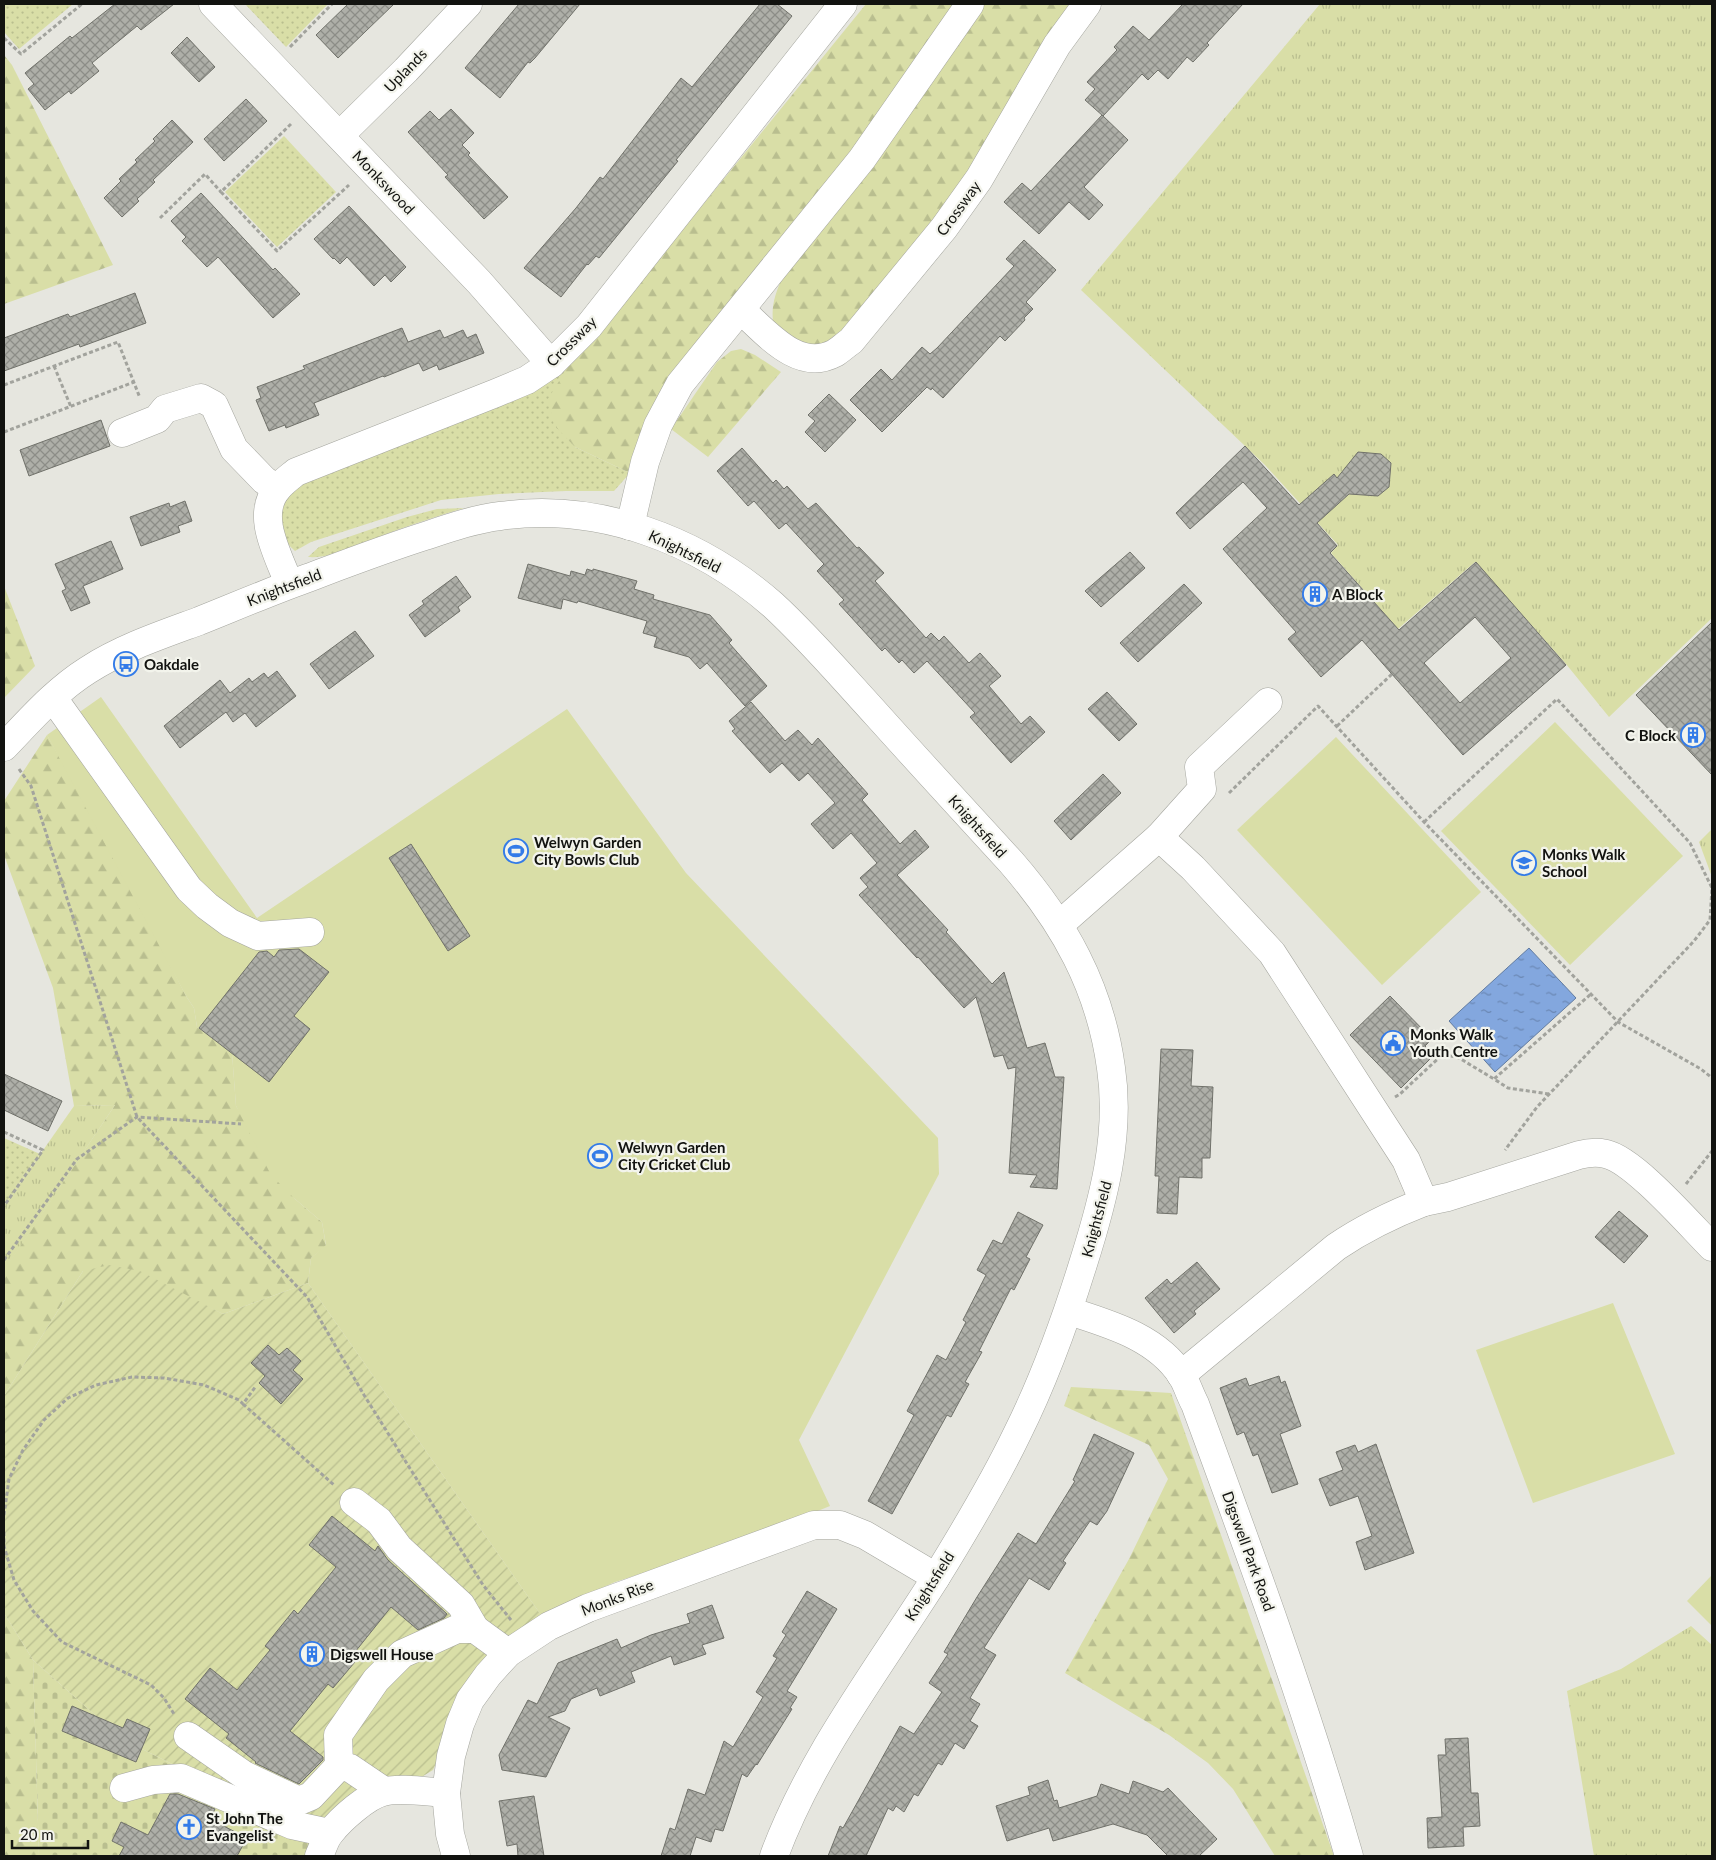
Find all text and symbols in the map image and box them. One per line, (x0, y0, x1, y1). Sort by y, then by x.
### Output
street label: Uplands (380, 45, 430, 95)
street label: Monkswood (349, 146, 419, 218)
street label: Crossway (932, 177, 984, 239)
street label: Crossway (542, 312, 600, 370)
street label: Knightsfield (646, 526, 724, 576)
street label: Knightsfield (244, 565, 324, 609)
building icon: A Block (1302, 581, 1328, 607)
place label: A Block (1331, 585, 1384, 603)
bus stop icon: Oakdale (113, 651, 139, 677)
place label: Oakdale (144, 655, 199, 673)
building icon: C Block (1680, 722, 1706, 748)
place label: C Block (1625, 726, 1677, 744)
street label: Knightsfield (945, 791, 1011, 861)
place label: Welwyn Garden City Bowls Club (534, 833, 642, 868)
sports icon: Welwyn Garden City Bowls Club (503, 838, 529, 864)
place label: Monks Walk School (1542, 845, 1626, 880)
school or university icon: Monks Walk School (1511, 850, 1537, 876)
place label: Monks Walk Youth Centre (1409, 1025, 1498, 1060)
public building icon: Monks Walk Youth Centre (1380, 1030, 1406, 1056)
place label: Welwyn Garden City Cricket Club (618, 1138, 730, 1173)
sports icon: Welwyn Garden City Cricket Club (587, 1143, 613, 1169)
street label: Knightsfield (1077, 1179, 1115, 1259)
street label: Digswell Park Road (1219, 1489, 1279, 1613)
street label: Knightsfield (901, 1548, 957, 1624)
street label: Monks Rise (578, 1575, 656, 1619)
building icon: Digswell House (299, 1641, 325, 1667)
place label: Digswell House (330, 1645, 434, 1663)
place label: St John The Evangelist (206, 1809, 283, 1844)
church icon: St John The Evangelist (176, 1814, 202, 1840)
scale bar (12, 1818, 89, 1850)
text: 20 m (20, 1825, 54, 1843)

